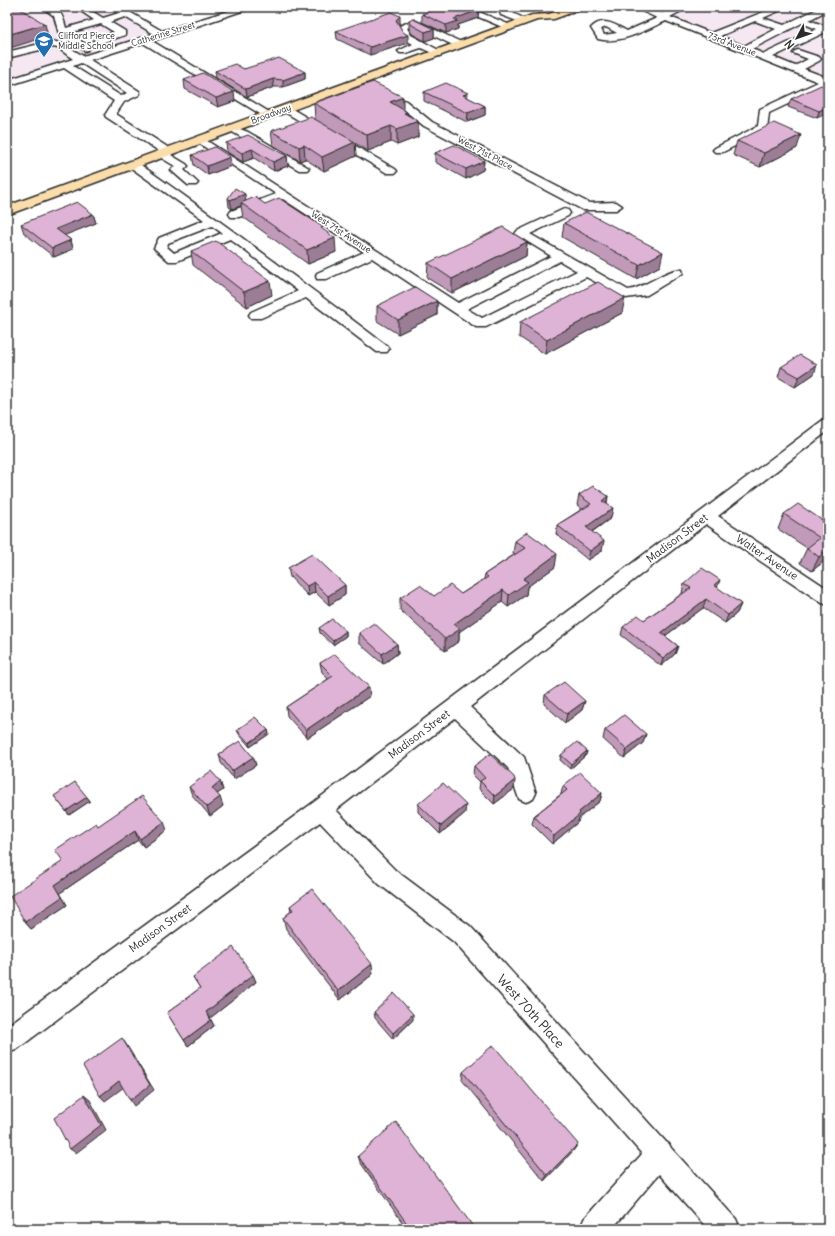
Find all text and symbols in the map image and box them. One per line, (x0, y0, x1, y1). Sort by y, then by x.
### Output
north arrow (777, 18, 817, 58)
street label: Catherine Street (130, 19, 196, 48)
street label: 73rd Avenue (707, 29, 758, 58)
school or university icon: Clifford Pierce Middle School (33, 30, 55, 58)
place label: Clifford Pierce Middle School (58, 30, 115, 51)
text: N (782, 37, 797, 52)
street label: Broadway (249, 101, 293, 126)
street label: West 71st Place (456, 133, 515, 172)
street label: West 71st Avenue (309, 208, 373, 255)
street label: Madison Street (643, 510, 711, 566)
street label: Walter Avenue (733, 531, 801, 583)
street label: Madison Street (385, 706, 453, 762)
street label: Madison Street (126, 901, 194, 955)
street label: West 70th Place (493, 971, 568, 1052)

